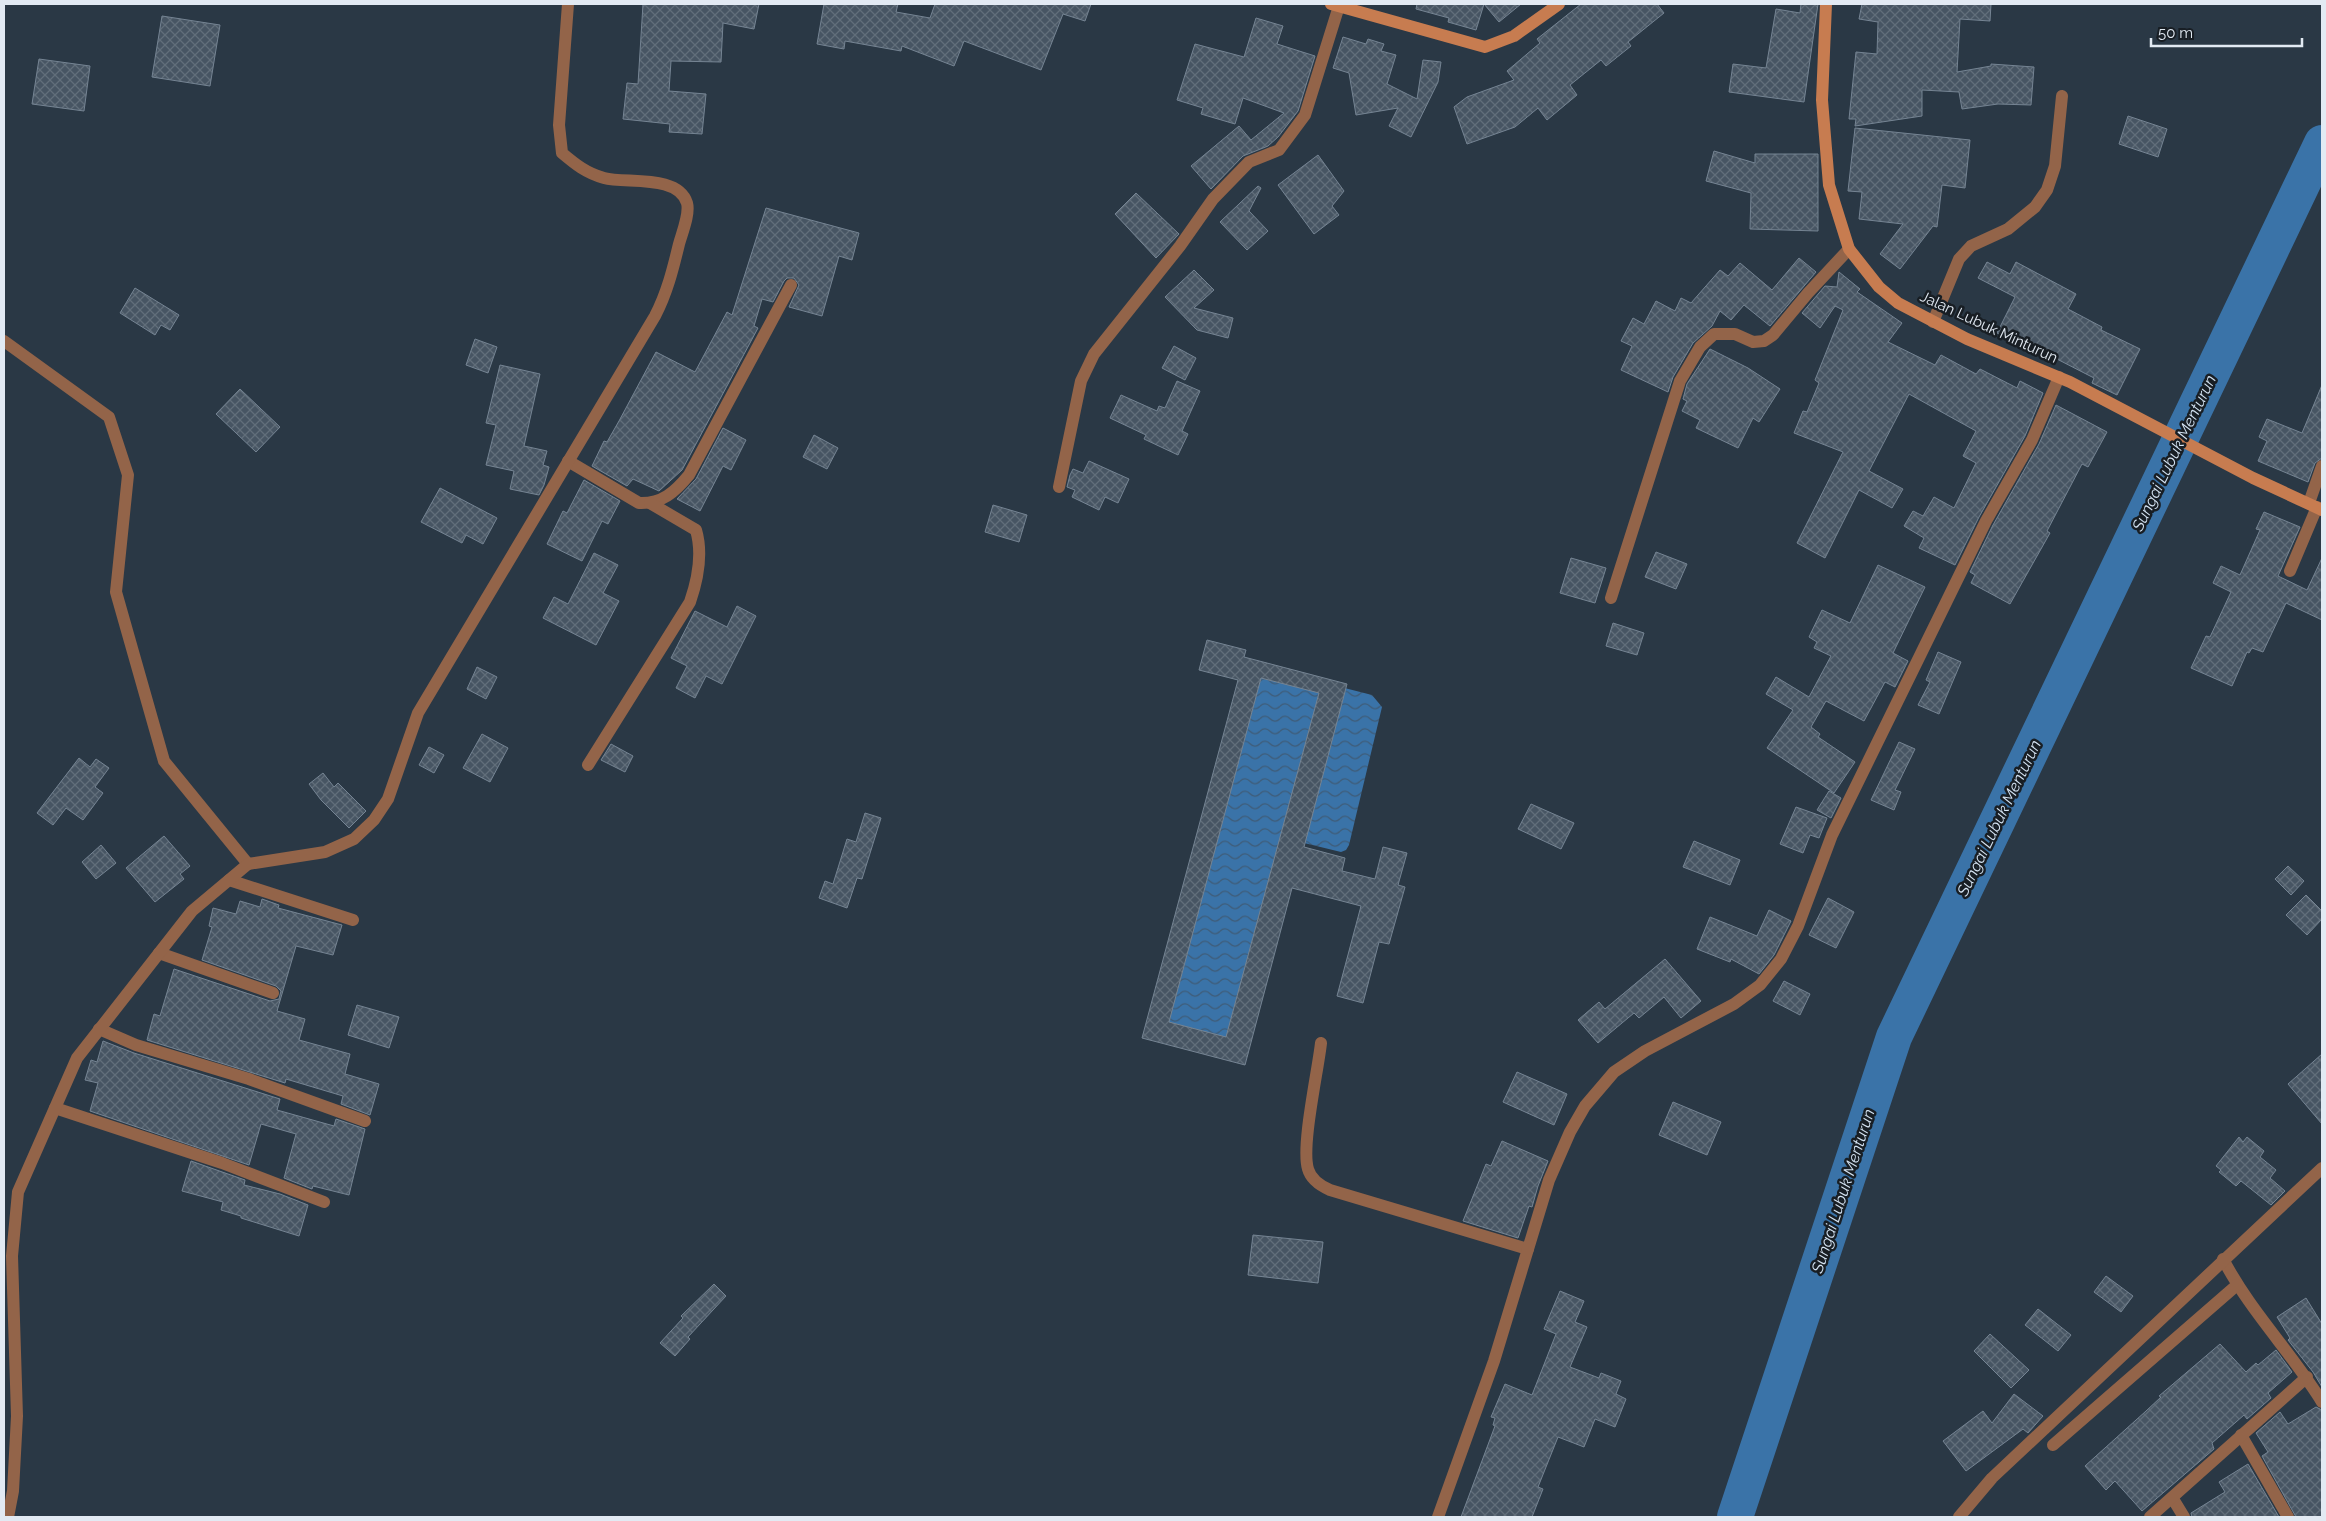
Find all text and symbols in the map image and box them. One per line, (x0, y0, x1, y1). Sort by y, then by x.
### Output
scale bar (2151, 15, 2302, 47)
text: 50 m (2158, 24, 2193, 42)
street label: Jalan Lubuk Minturun (1917, 287, 2061, 367)
water label: Sungai Lubuk Menturun (2127, 372, 2220, 535)
water label: Sungai Lubuk Menturun (1952, 737, 2045, 900)
water label: Sungai Lubuk Menturun (1807, 1107, 1879, 1276)

